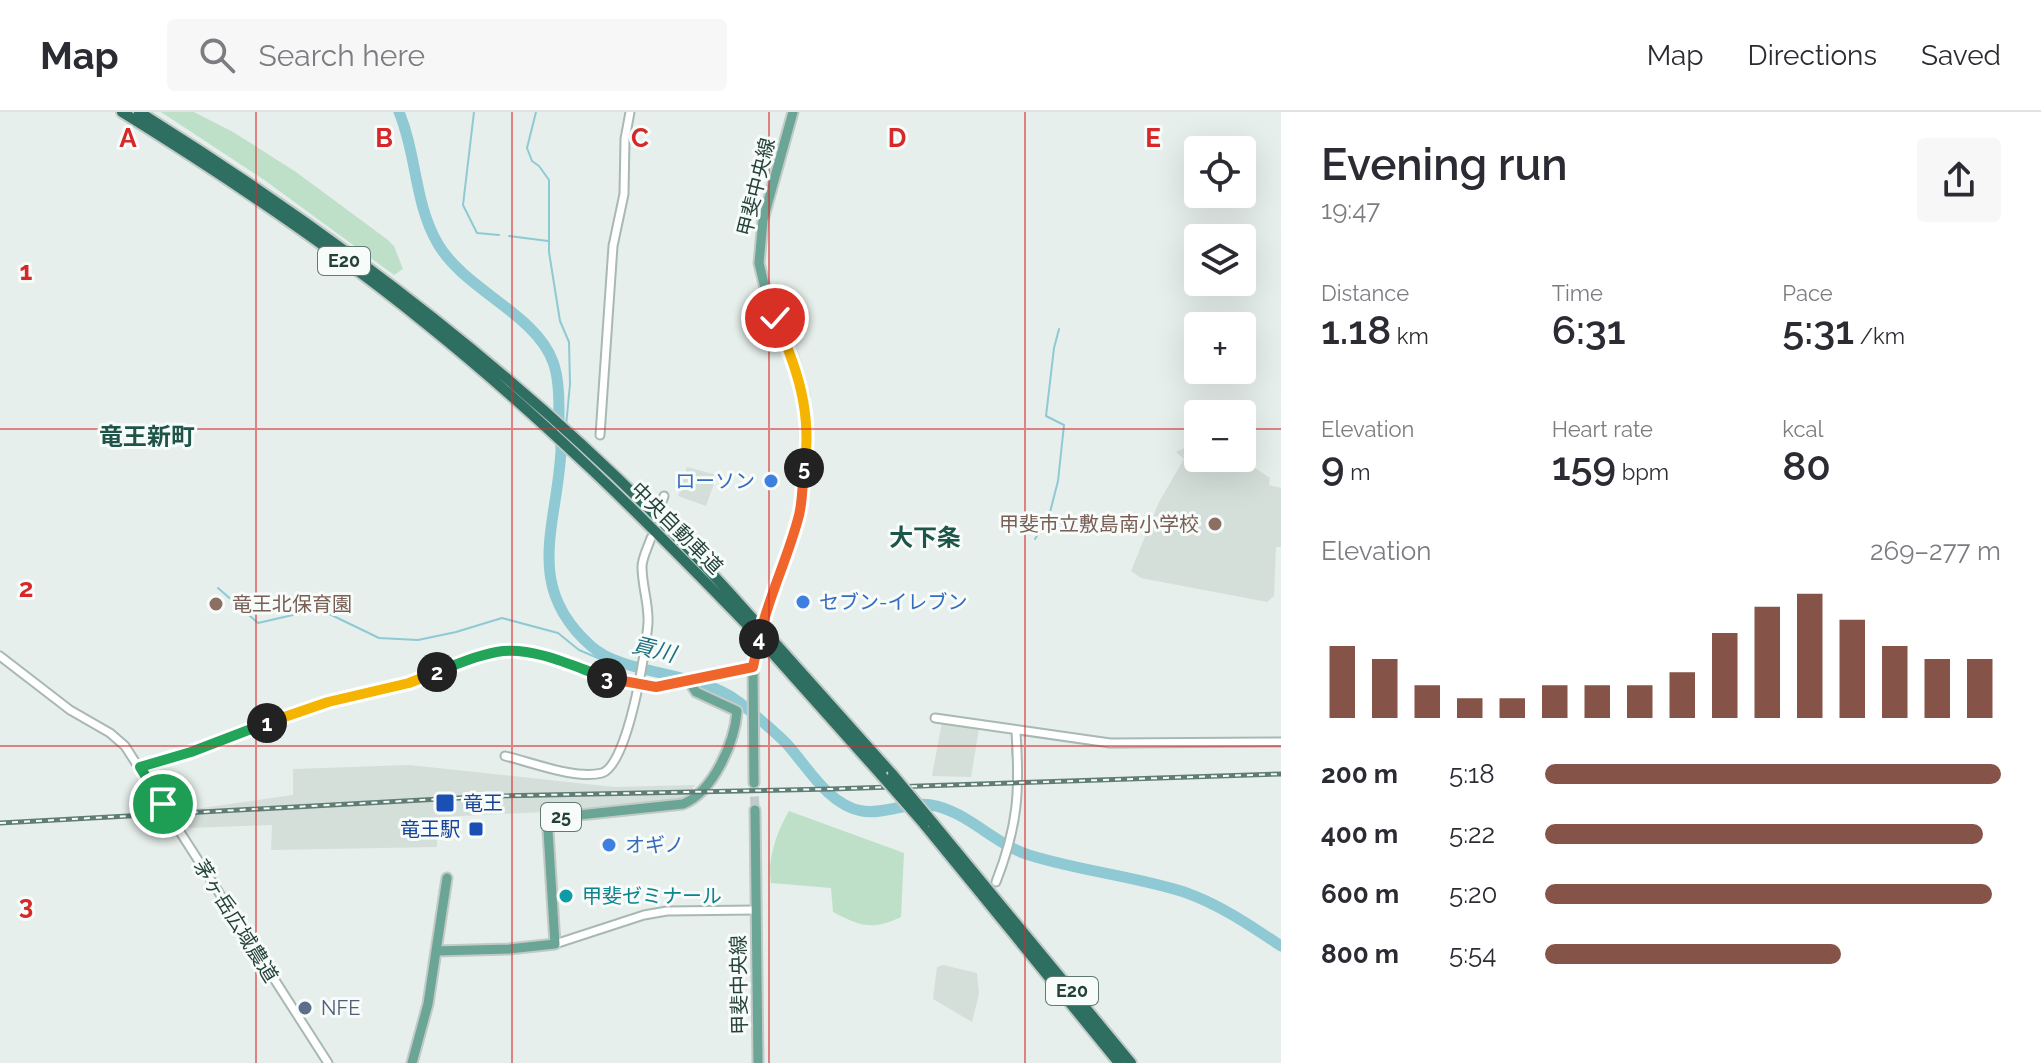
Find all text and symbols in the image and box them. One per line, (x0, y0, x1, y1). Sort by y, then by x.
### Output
search box (167, 19, 727, 91)
text: Map (40, 33, 119, 78)
icon: search (195, 33, 239, 77)
text: Search here (259, 38, 425, 73)
text: Map (1647, 39, 1704, 72)
text: Directions (1748, 39, 1877, 72)
text: Saved (1921, 39, 2001, 72)
text: A (119, 123, 137, 153)
text: B (375, 123, 393, 153)
text: C (631, 123, 649, 153)
text: D (888, 123, 906, 153)
text: E (1145, 123, 1161, 153)
street label: 甲斐中央線 (732, 136, 780, 238)
map controls (1184, 136, 1256, 472)
button: locate (1184, 136, 1256, 208)
button: share (1917, 138, 2001, 222)
text: Evening run (1321, 139, 1568, 190)
text: 19:47 (1321, 195, 1380, 225)
button: layers (1184, 224, 1256, 296)
road number: E20 (318, 247, 370, 275)
text: 1 (20, 256, 33, 286)
text: Distance (1321, 280, 1409, 306)
text: Time (1552, 280, 1603, 306)
text: Pace (1782, 280, 1833, 306)
pin (741, 284, 809, 352)
icon: check (753, 296, 797, 340)
text: 1.18 (1321, 306, 1391, 353)
text: 6:31 (1552, 306, 1626, 353)
text: 5:31 (1782, 306, 1854, 353)
button: + (1184, 312, 1256, 384)
text: km (1391, 323, 1429, 349)
text: /km (1854, 323, 1905, 349)
button: − (1184, 400, 1256, 472)
text: Elevation (1321, 416, 1414, 442)
text: Heart rate (1552, 416, 1653, 442)
text: kcal (1782, 416, 1823, 442)
district label: 竜王新町 (99, 422, 195, 451)
text: 9 (1321, 442, 1345, 489)
text: 159 (1552, 442, 1616, 489)
text: 80 (1782, 442, 1831, 489)
pin: 5 (784, 448, 824, 488)
text: 5 (798, 455, 810, 481)
text: m (1345, 459, 1370, 485)
text: bpm (1616, 459, 1669, 485)
place label: ローソン (675, 469, 755, 493)
marker: ローソン (762, 472, 780, 490)
street label: 中央自動車道 (626, 477, 728, 579)
place label: 甲斐市立敷島南小学校 (999, 512, 1199, 536)
marker: 甲斐市立敷島南小学校 (1206, 515, 1224, 533)
district label: 大下条 (889, 523, 961, 552)
text: Elevation (1321, 536, 1431, 566)
text: 269–277 m (1870, 536, 2001, 566)
text: 2 (19, 573, 33, 603)
place label: セブン-イレブン (819, 590, 967, 614)
place label: 竜王北保育園 (232, 592, 352, 616)
marker: セブン-イレブン (794, 593, 812, 611)
marker: 竜王北保育園 (207, 595, 225, 613)
pin: 4 (739, 619, 779, 659)
text: 4 (753, 626, 765, 652)
water label: 貢川 (630, 631, 680, 667)
pin: 2 (417, 652, 457, 692)
pin: 3 (587, 658, 627, 698)
text: 2 (431, 659, 443, 685)
text: 3 (601, 665, 613, 691)
pin: 1 (247, 703, 287, 743)
text: 1 (262, 710, 272, 736)
text: 200 m (1321, 759, 1398, 789)
text: 5:18 (1449, 759, 1495, 789)
pin (129, 770, 197, 838)
icon: arrive (141, 782, 185, 826)
place label: 竜王 (463, 791, 503, 815)
marker: 竜王 (434, 792, 456, 814)
road number: 25 (541, 803, 581, 831)
place label: 竜王駅 (400, 817, 460, 841)
text: 400 m (1321, 819, 1398, 849)
text: 5:22 (1449, 819, 1495, 849)
marker: 竜王駅 (467, 820, 485, 838)
place label: オギノ (625, 833, 684, 857)
marker: オギノ (600, 836, 618, 854)
street label: 茅ヶ岳広域農道 (189, 855, 283, 987)
text: 600 m (1321, 879, 1399, 909)
text: 5:20 (1449, 879, 1498, 909)
place label: 甲斐ゼミナール (582, 884, 722, 908)
marker: 甲斐ゼミナール (557, 887, 575, 905)
text: 3 (19, 890, 33, 920)
street label: 甲斐中央線 (726, 935, 752, 1035)
text: 800 m (1321, 939, 1399, 969)
text: 5:54 (1449, 939, 1496, 969)
road number: E20 (1046, 977, 1098, 1005)
place label: NFE (321, 996, 360, 1020)
marker: NFE (296, 999, 314, 1017)

